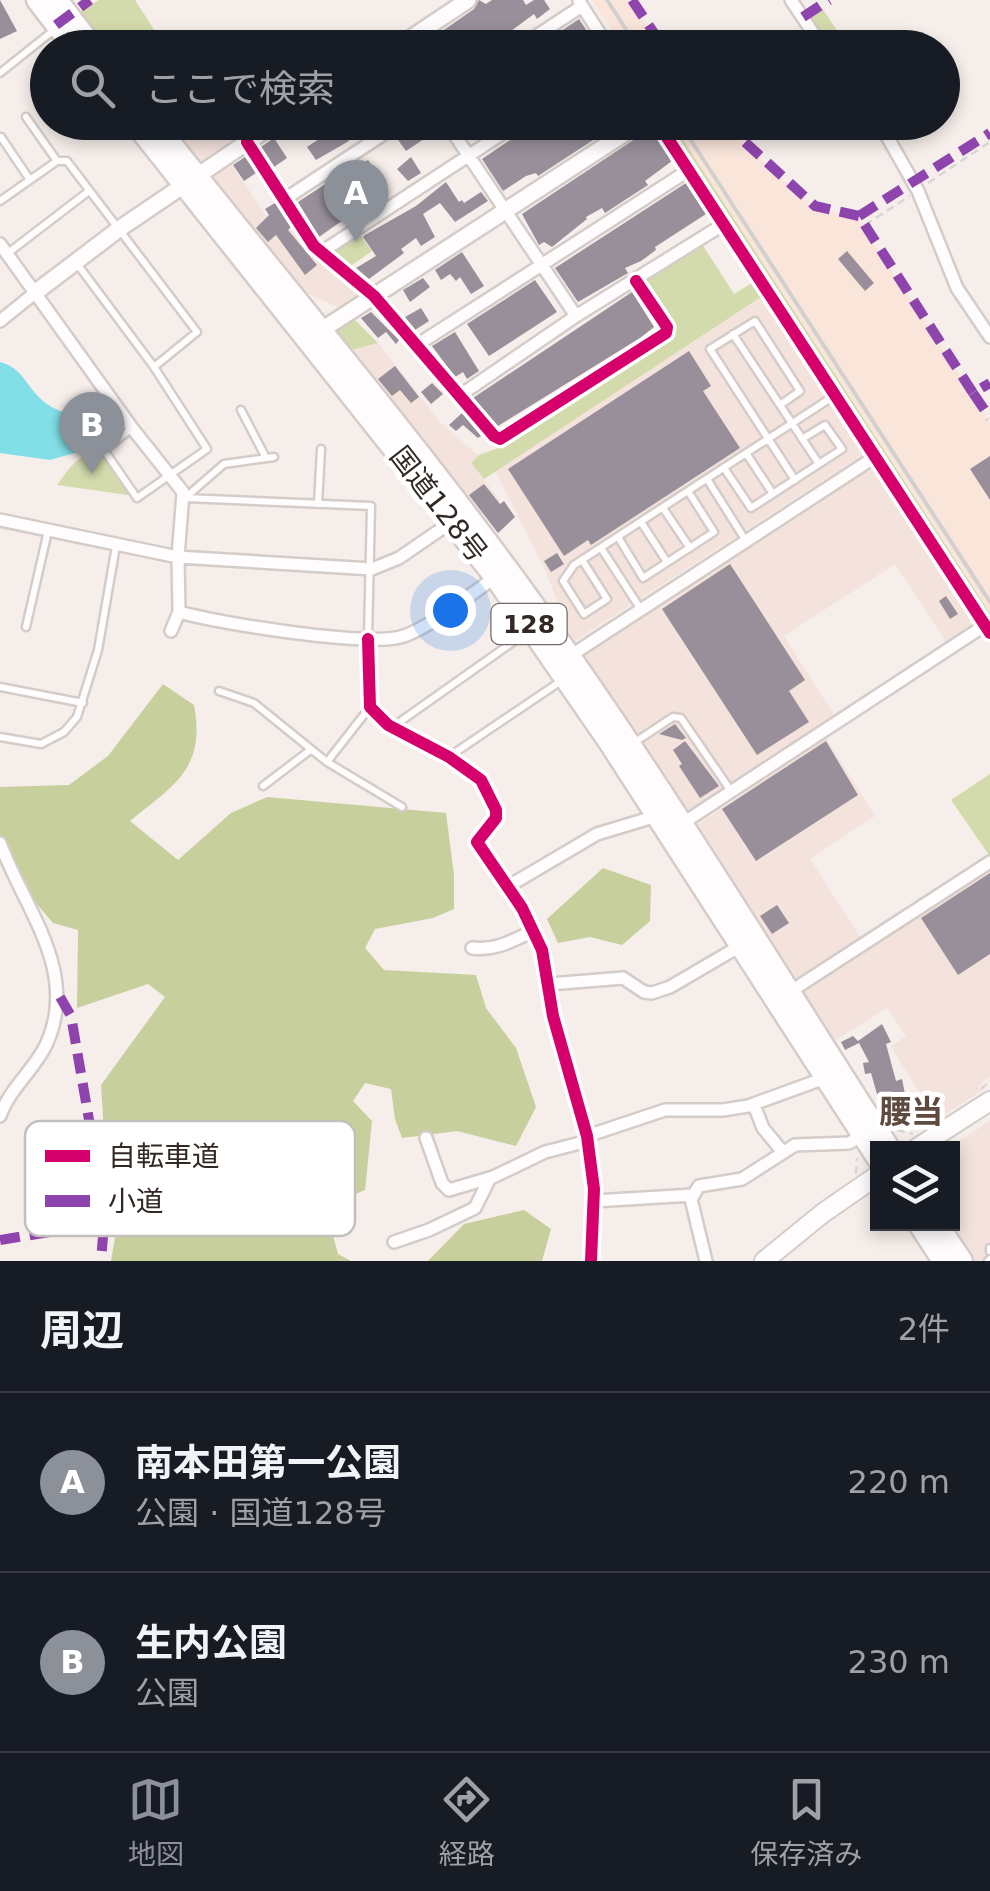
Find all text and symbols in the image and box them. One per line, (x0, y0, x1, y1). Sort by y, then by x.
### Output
search box (30, 30, 960, 140)
icon: search (65, 58, 120, 113)
text: ここで検索 (145, 67, 335, 111)
pin: A (324, 160, 388, 242)
pin: B (59, 392, 124, 474)
street label: 国道128号 (383, 440, 494, 569)
your location (425, 585, 476, 636)
road number: 128 (492, 604, 566, 644)
district label: 腰当 (879, 1093, 943, 1131)
legend (25, 1121, 355, 1236)
text: 自転車道 (108, 1140, 220, 1173)
map controls (870, 1141, 960, 1231)
button: layers (870, 1141, 960, 1231)
text: 小道 (108, 1185, 164, 1218)
text: 周辺 (40, 1306, 124, 1355)
text: 2件 (898, 1310, 950, 1348)
text: 南本田第一公園 (135, 1441, 401, 1485)
text: A (60, 1463, 85, 1501)
text: 220 m (848, 1463, 950, 1501)
text: 公園 · 国道128号 (135, 1494, 387, 1532)
text: 生内公園 (135, 1621, 287, 1665)
text: B (60, 1643, 85, 1681)
text: 230 m (848, 1643, 950, 1681)
text: 公園 (135, 1674, 199, 1712)
tab: 地図 (128, 1772, 184, 1872)
tab: 経路 (439, 1772, 495, 1872)
tab: 保存済み (750, 1772, 862, 1872)

